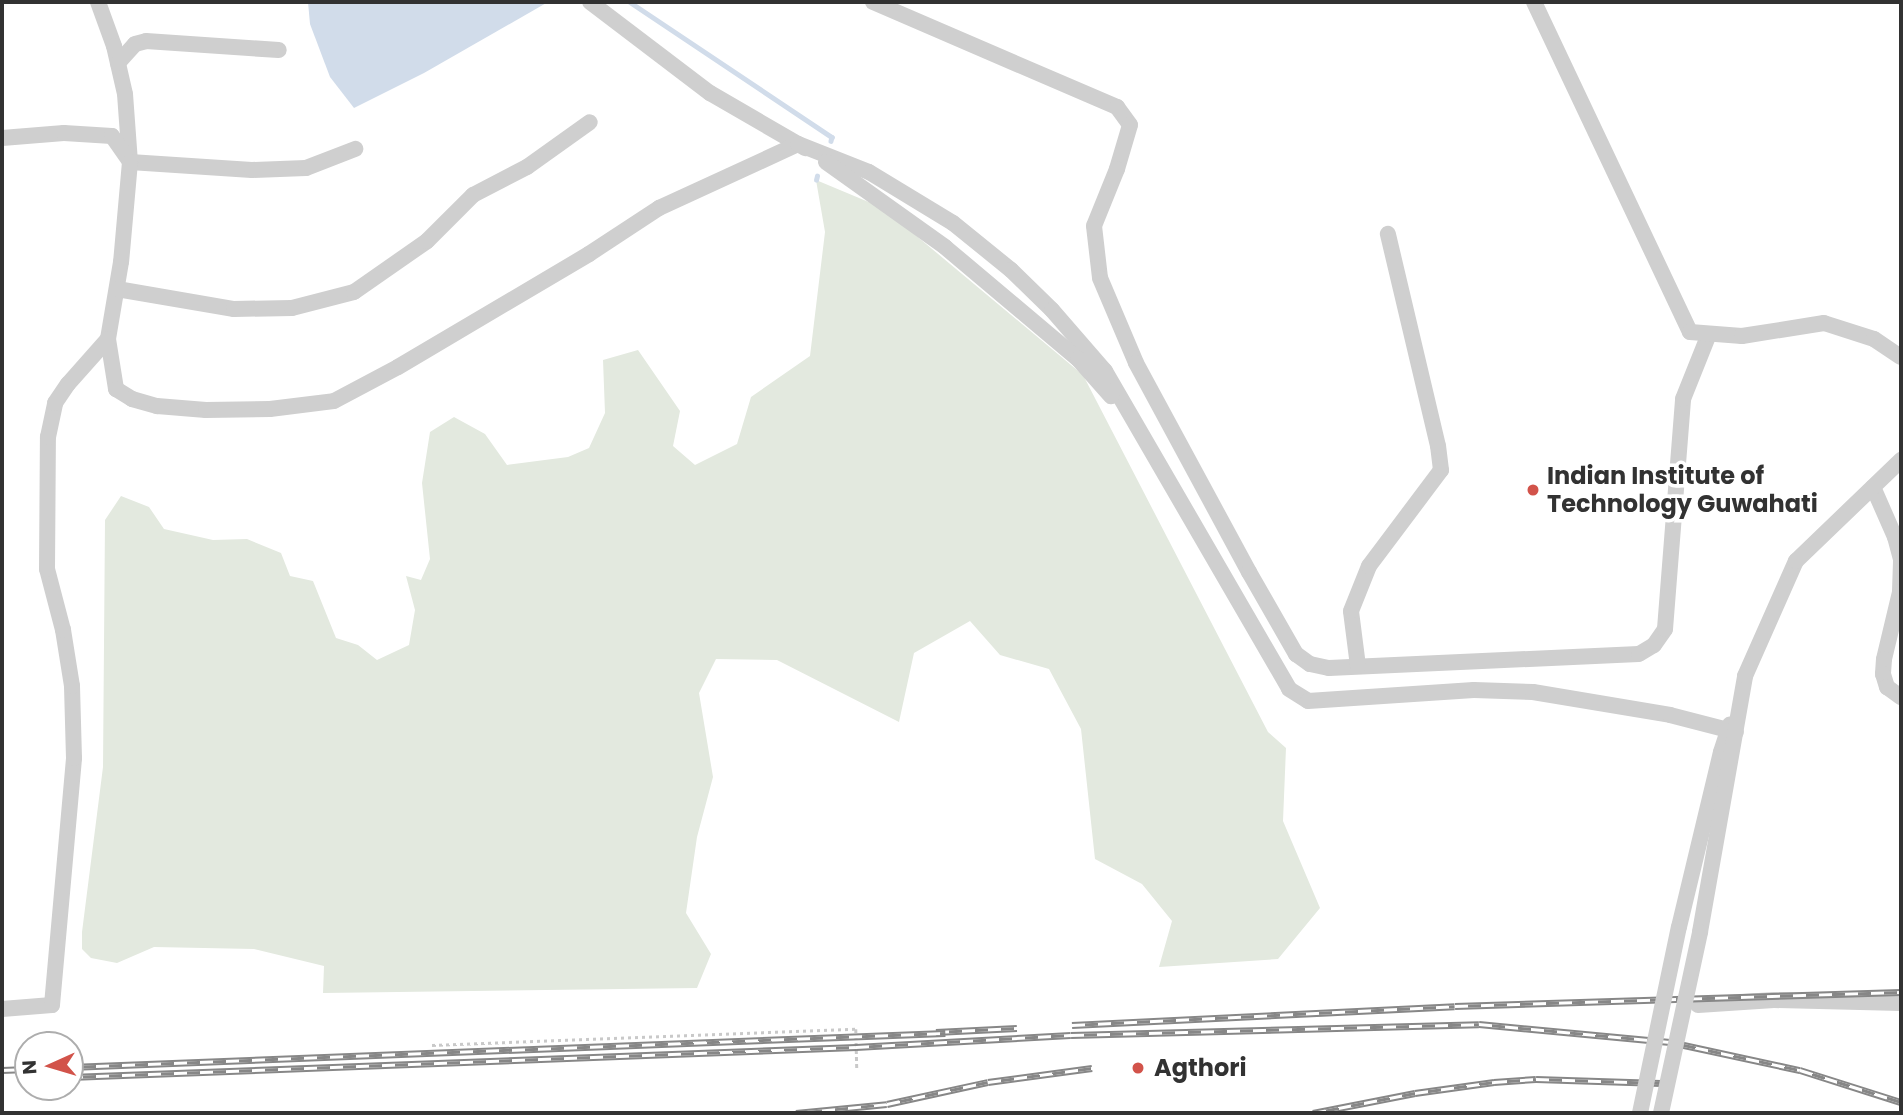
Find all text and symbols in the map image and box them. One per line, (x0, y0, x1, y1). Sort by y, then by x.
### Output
place label: Indian Institute of Technology Guwahati (1547, 462, 1818, 518)
marker: Indian Institute of Technology Guwahati (1525, 482, 1541, 498)
north arrow (14, 1031, 84, 1101)
place label: Agthori (1154, 1054, 1247, 1082)
marker: Agthori (1128, 1058, 1148, 1078)
text: N (16, 1059, 44, 1075)

